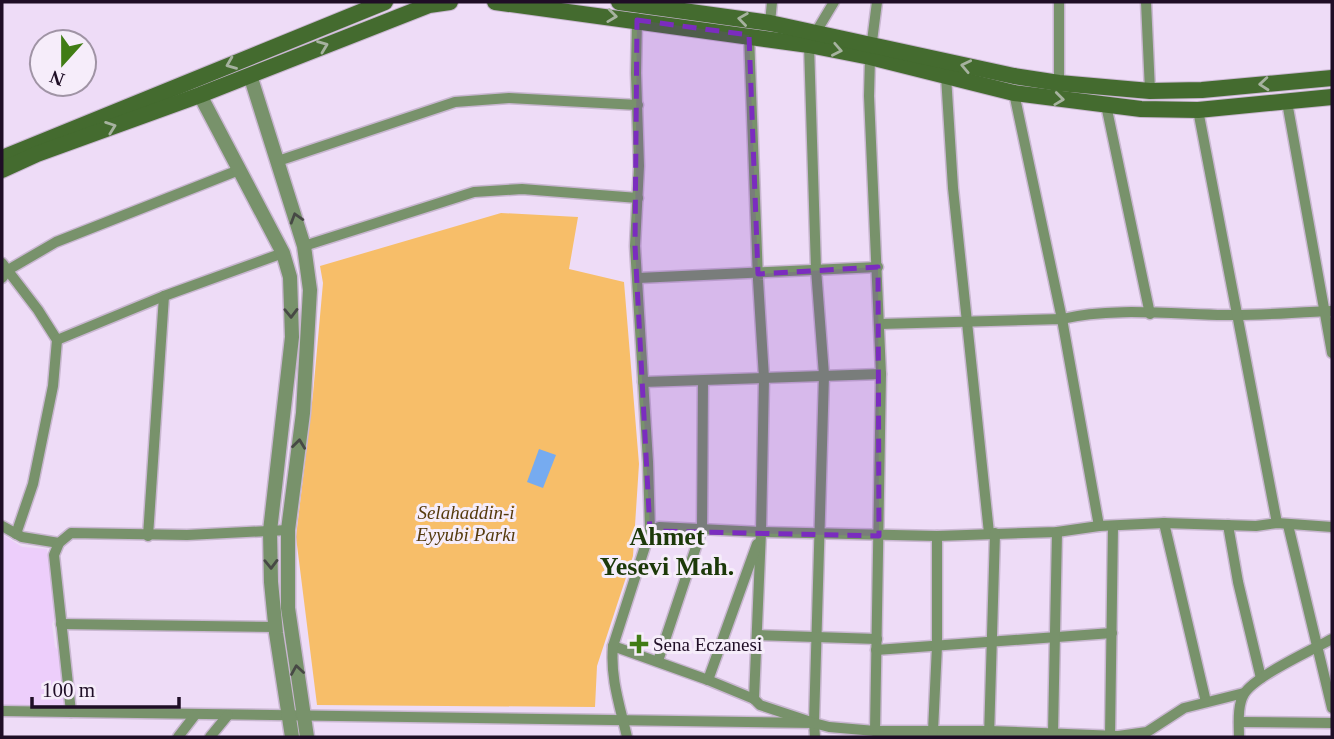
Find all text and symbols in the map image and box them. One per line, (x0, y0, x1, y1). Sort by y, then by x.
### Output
one-way arrow (606, 9, 617, 24)
one-way arrow (737, 12, 749, 27)
north arrow (28, 28, 98, 98)
one-way arrow (316, 40, 328, 54)
one-way arrow (831, 42, 843, 57)
one-way arrow (226, 56, 238, 70)
one-way arrow (960, 59, 972, 74)
text: N (47, 66, 67, 91)
one-way arrow (1258, 76, 1269, 91)
one-way arrow (1053, 91, 1064, 106)
one-way arrow (104, 122, 116, 136)
one-way arrow (289, 213, 304, 225)
one-way arrow (283, 308, 299, 319)
one-way arrow (291, 438, 306, 450)
park label: Selahaddin-i Eyyubi Parkı (415, 502, 516, 545)
district label: Ahmet Yesevi Mah. (600, 522, 734, 581)
one-way arrow (263, 558, 278, 569)
place label: Sena Eczanesi (653, 634, 762, 655)
marker: Sena Eczanesi (631, 636, 647, 652)
one-way arrow (290, 664, 305, 676)
scale bar (32, 666, 178, 710)
text: 100 m (42, 678, 95, 702)

